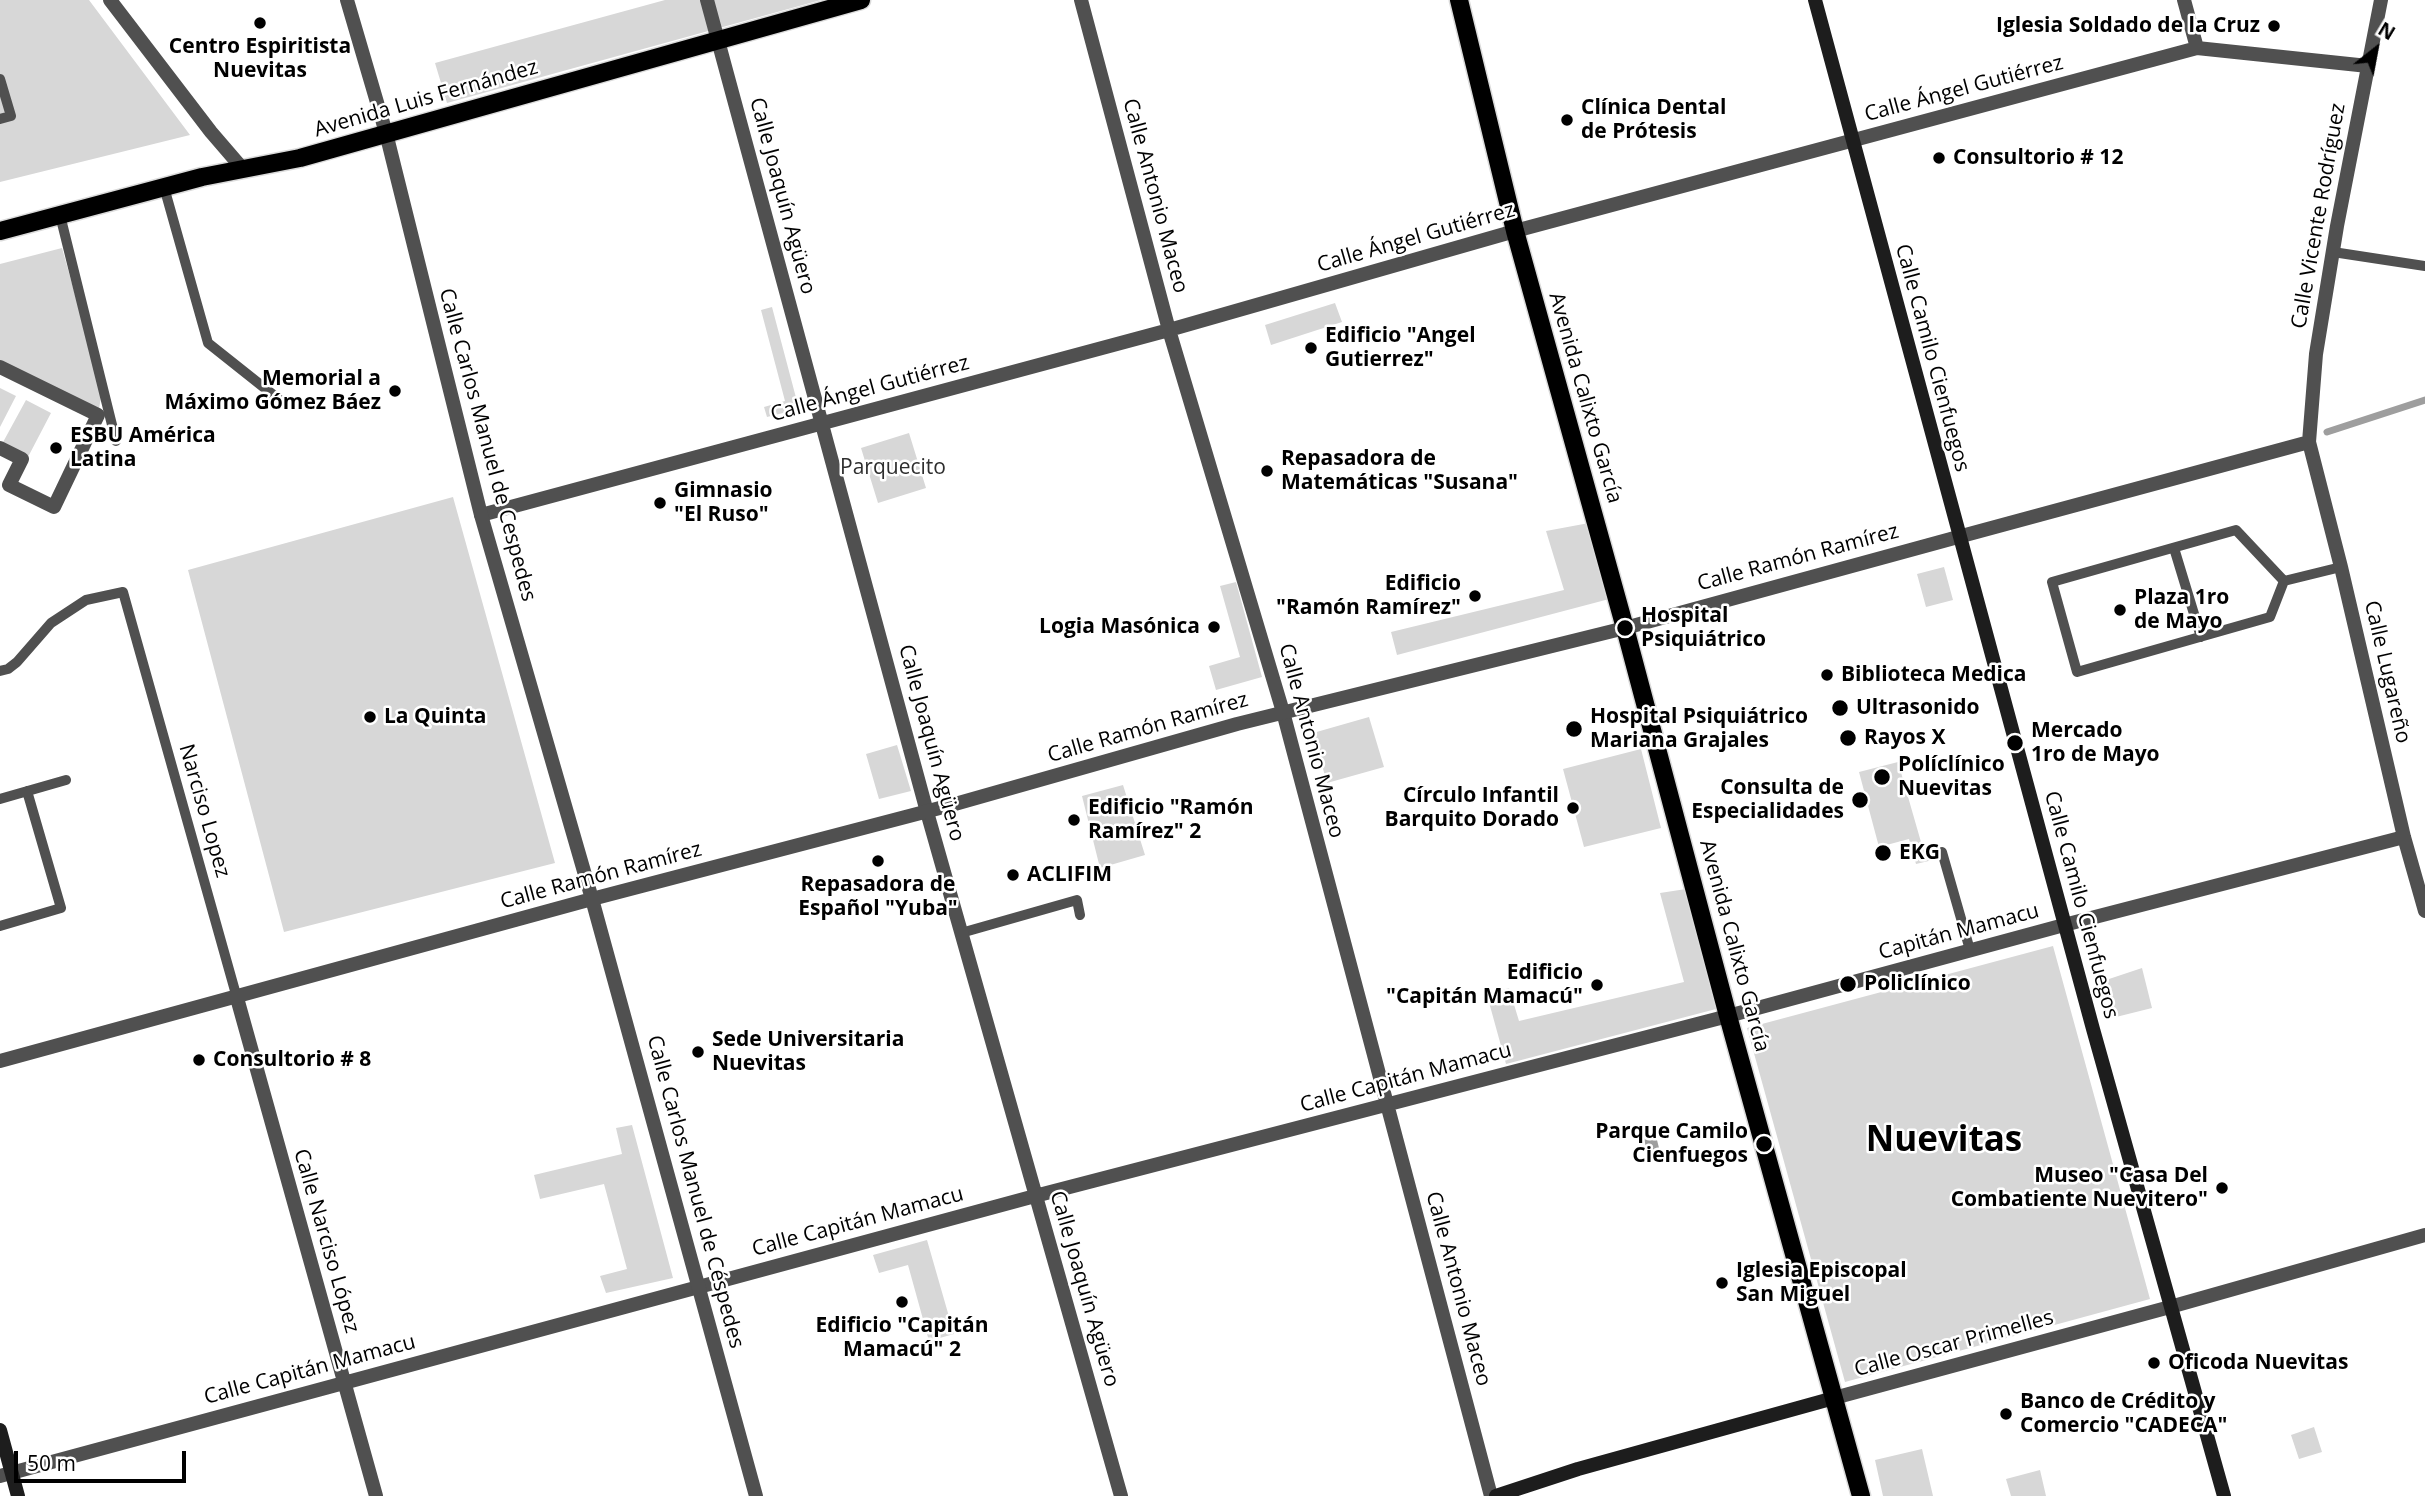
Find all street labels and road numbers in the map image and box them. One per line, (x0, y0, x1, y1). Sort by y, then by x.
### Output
street label: Calle Ángel Gutiérrez (1862, 50, 2066, 128)
street label: Avenida Luis Fernández (311, 55, 541, 143)
street label: Calle Joaquín Agüero (744, 95, 820, 297)
street label: Calle Antonio Maceo (1117, 96, 1193, 296)
street label: Calle Vicente Rodríguez (2287, 101, 2351, 331)
street label: Calle Ángel Gutiérrez (1314, 198, 1518, 278)
street label: Calle Camilo Cienfuegos (1889, 241, 1975, 475)
street label: Calle Carlos Manuel de Cespedes (433, 286, 541, 604)
street label: Avenida Calixto García (1543, 290, 1627, 506)
street label: Calle Ángel Gutiérrez (768, 350, 972, 428)
street label: Calle Ramón Ramírez (1695, 519, 1901, 597)
street label: Calle Lugareño (2358, 598, 2416, 746)
street label: Calle Antonio Maceo (1273, 641, 1349, 841)
street label: Calle Joaquín Agüero (893, 642, 969, 844)
street label: Calle Ramón Ramírez (1045, 687, 1251, 769)
street label: Narciso Lopez (173, 741, 235, 881)
street label: Calle Camilo Cienfuegos (2038, 788, 2124, 1022)
street label: Calle Ramón Ramírez (498, 837, 704, 915)
street label: Avenida Calixto García (1694, 837, 1774, 1055)
street label: Capitán Mamacu (1876, 898, 2042, 966)
street label: Calle Carlos Manuel de Céspedes (641, 1033, 749, 1351)
street label: Calle Capitán Mamacu (1298, 1038, 1514, 1118)
street label: Calle Narciso López (288, 1146, 364, 1336)
street label: Calle Capitán Mamacu (750, 1182, 966, 1262)
street label: Calle Joaquín Agüero (1044, 1188, 1124, 1390)
street label: Calle Antonio Maceo (1420, 1189, 1496, 1389)
street label: Calle Oscar Primelles (1852, 1305, 2056, 1383)
street label: Calle Capitán Mamacu (202, 1330, 418, 1410)

